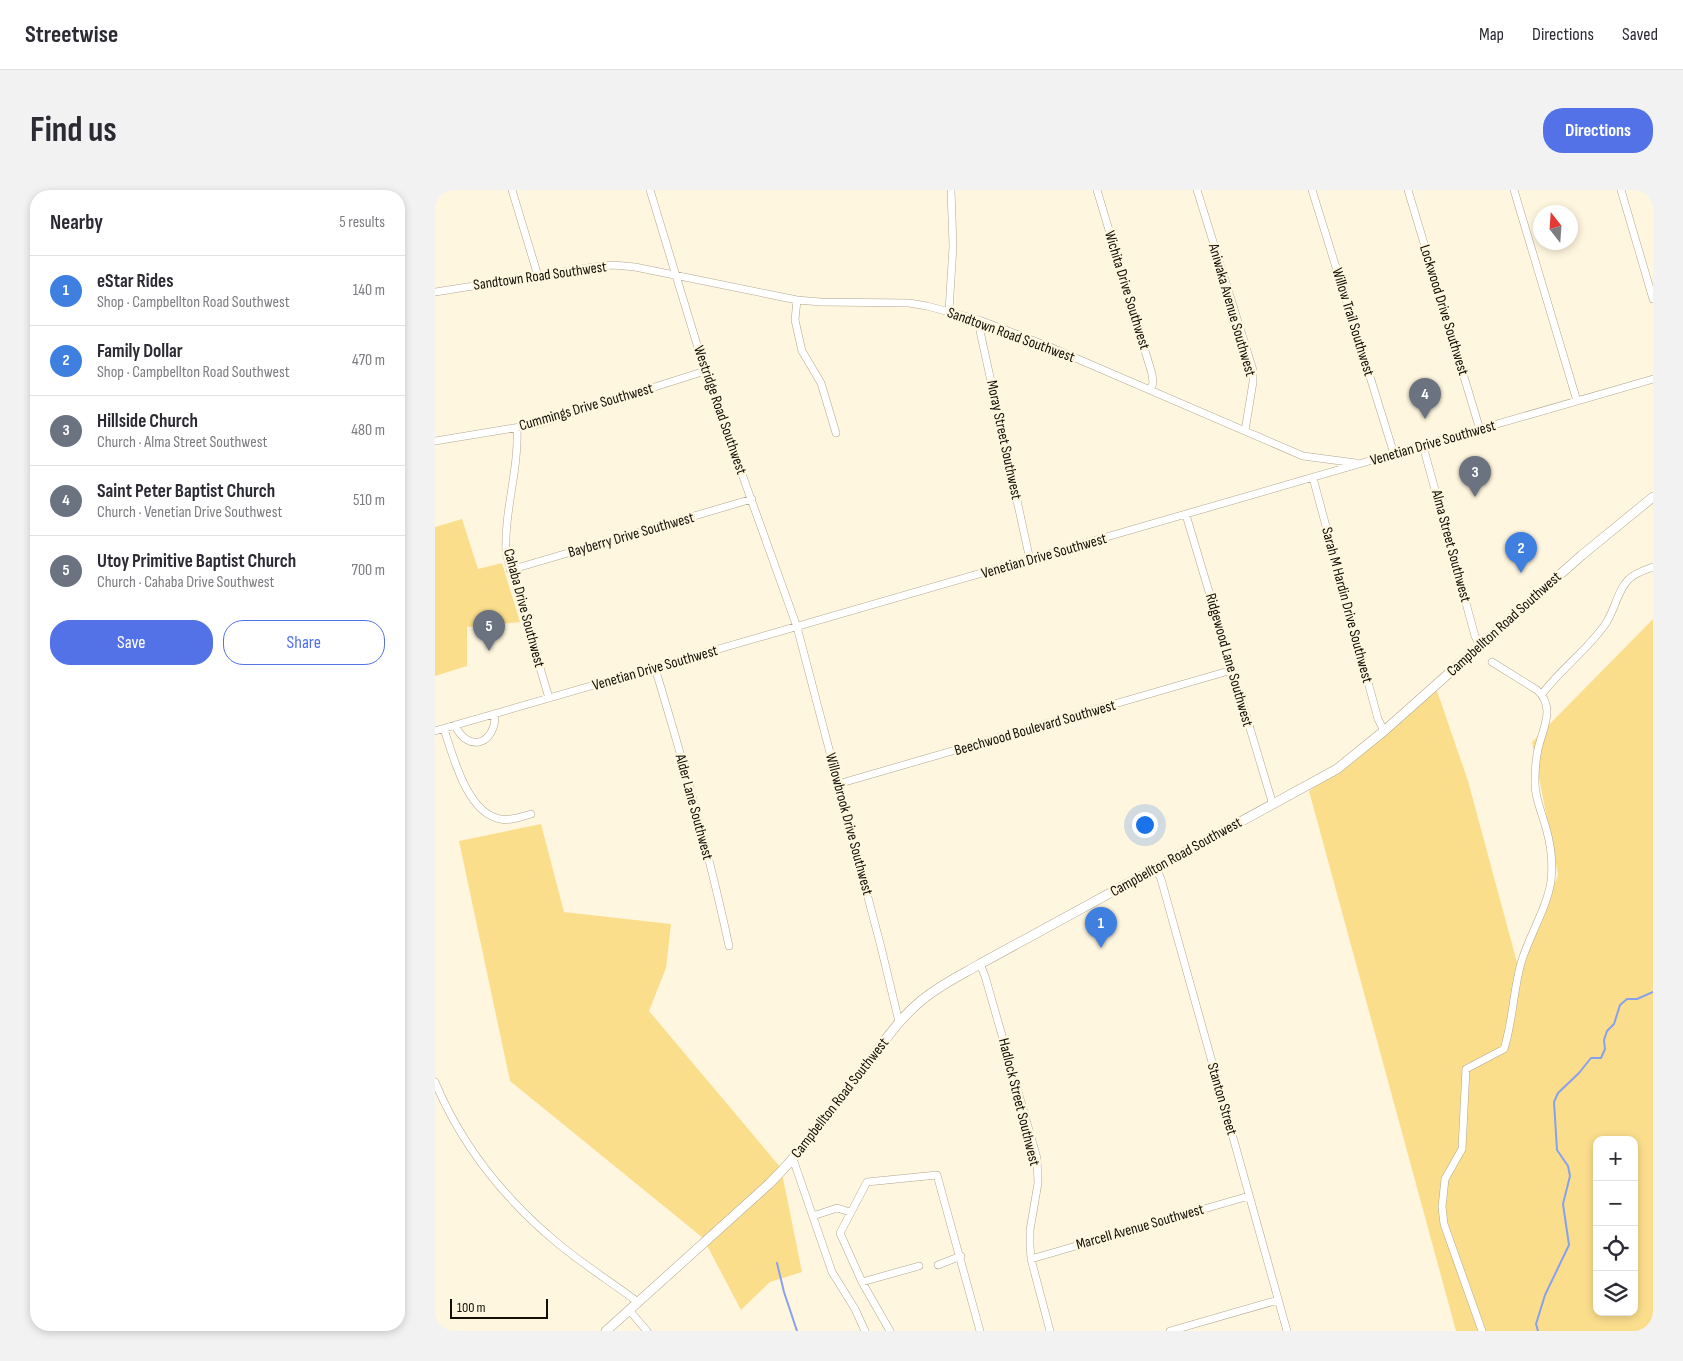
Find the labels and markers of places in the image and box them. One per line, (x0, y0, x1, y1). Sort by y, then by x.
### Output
pin: 4 (1409, 378, 1441, 419)
pin: 3 (1459, 456, 1491, 497)
pin: 2 (1505, 532, 1537, 573)
pin: 5 (473, 610, 505, 651)
pin: 1 (1085, 907, 1117, 948)

